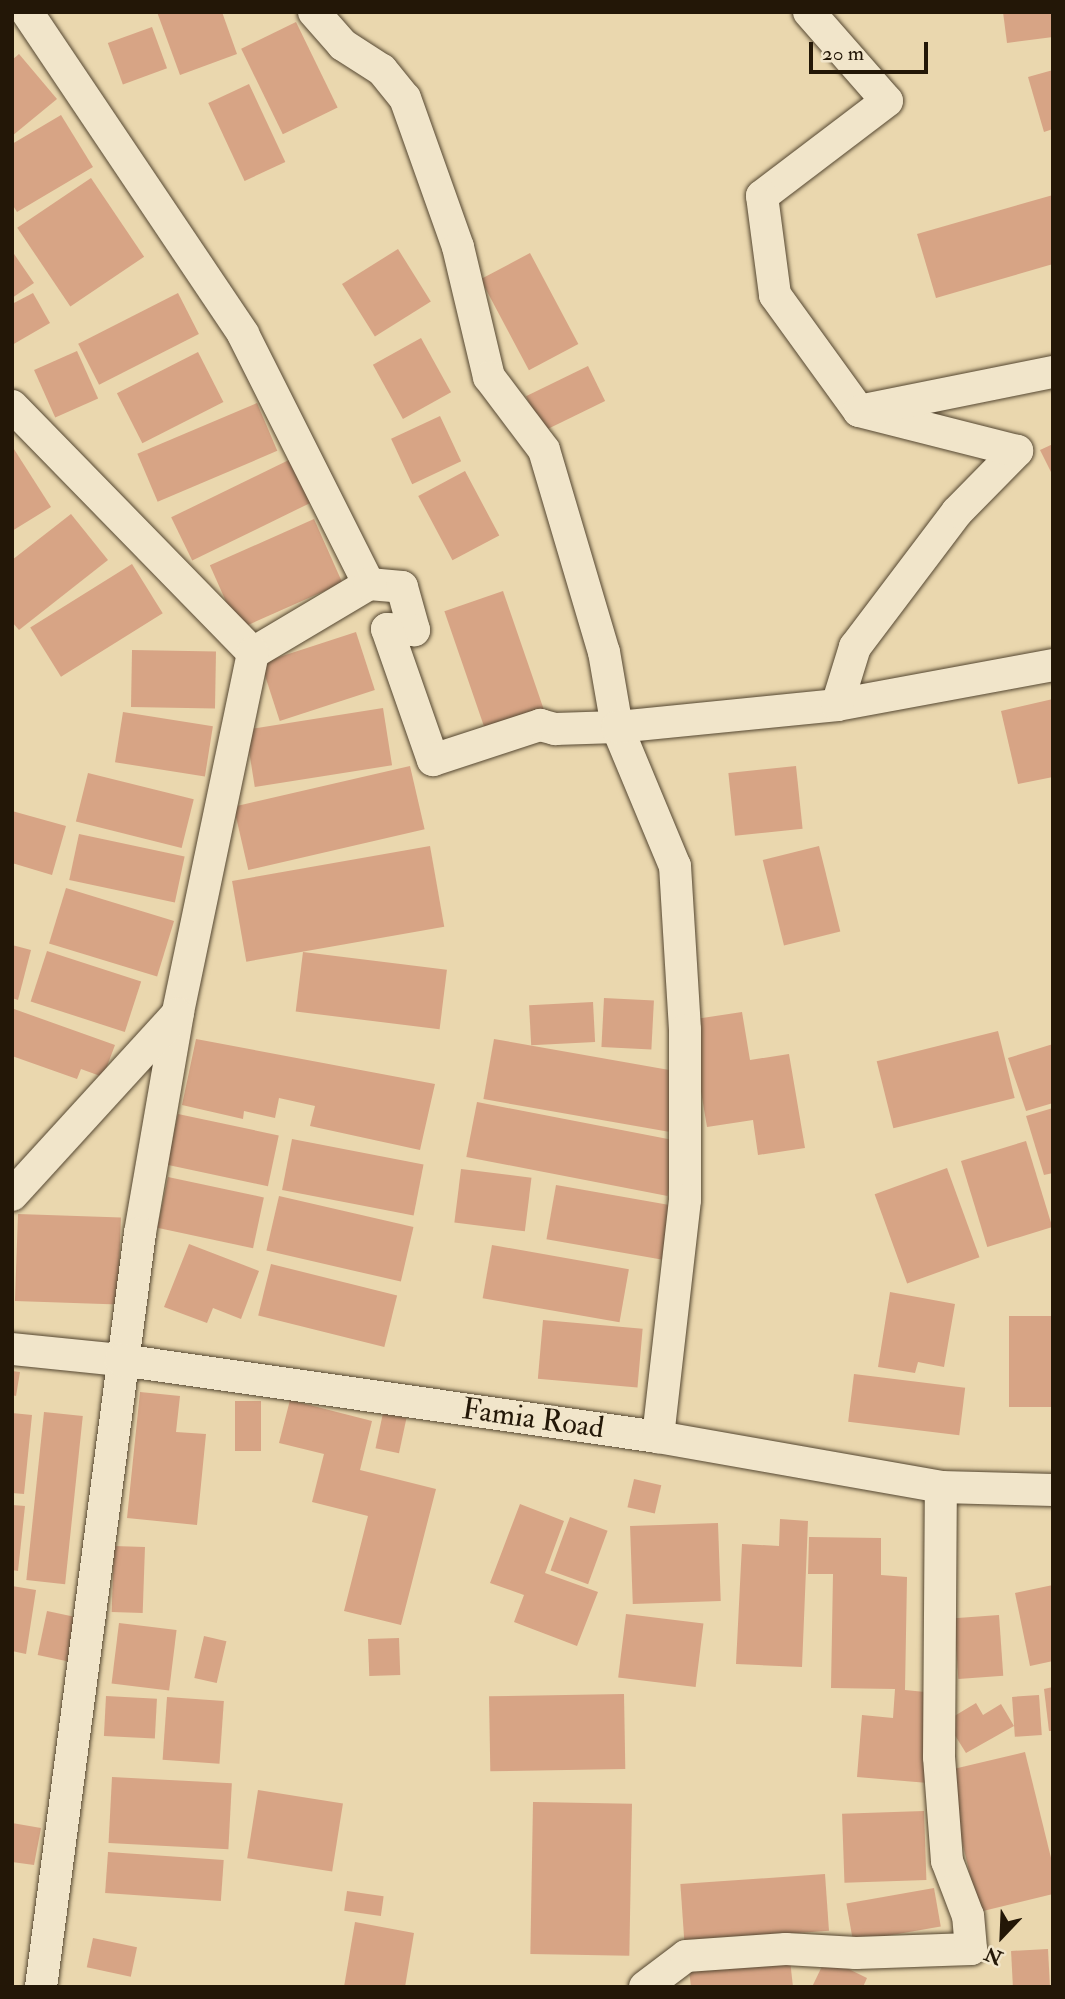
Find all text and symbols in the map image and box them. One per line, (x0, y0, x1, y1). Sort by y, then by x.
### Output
scale bar (813, 28, 932, 72)
text: 20 m (822, 40, 864, 67)
street label: Famia Road (460, 1391, 606, 1447)
north arrow (967, 1901, 1037, 1971)
text: N (981, 1941, 1006, 1970)

